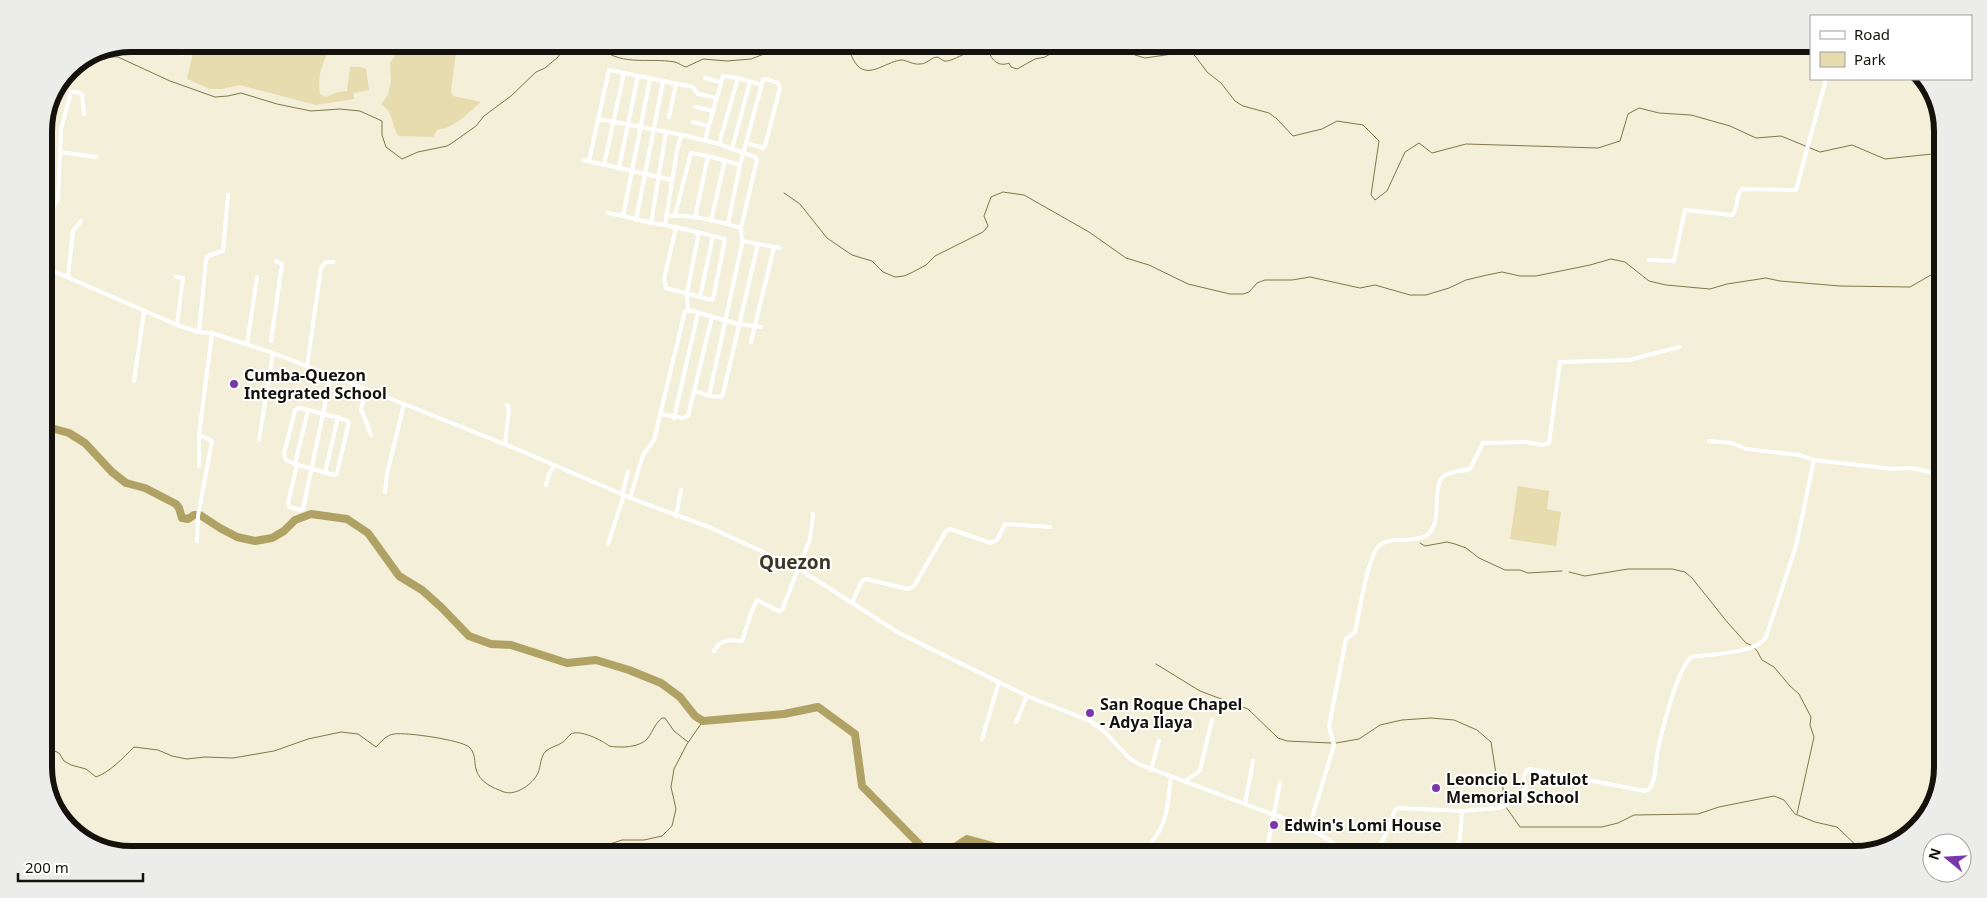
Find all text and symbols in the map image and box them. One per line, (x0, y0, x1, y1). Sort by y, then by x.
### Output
legend (1810, 15, 1972, 80)
text: Road (1854, 24, 1890, 44)
text: Park (1854, 49, 1886, 69)
place label: Cumba-Quezon Integrated School (244, 364, 387, 404)
marker: Cumba-Quezon Integrated School (228, 378, 240, 390)
district label: Quezon (759, 549, 831, 575)
place label: San Roque Chapel - Adya Ilaya (1100, 693, 1242, 733)
marker: San Roque Chapel - Adya Ilaya (1084, 707, 1096, 719)
place label: Leoncio L. Patulot Memorial School (1446, 768, 1588, 808)
marker: Leoncio L. Patulot Memorial School (1430, 782, 1442, 794)
place label: Edwin's Lomi House (1284, 814, 1441, 836)
marker: Edwin's Lomi House (1268, 819, 1280, 831)
north arrow (1922, 833, 1972, 883)
text: N (1923, 845, 1945, 862)
scale bar (18, 850, 142, 882)
text: 200 m (25, 857, 69, 877)

